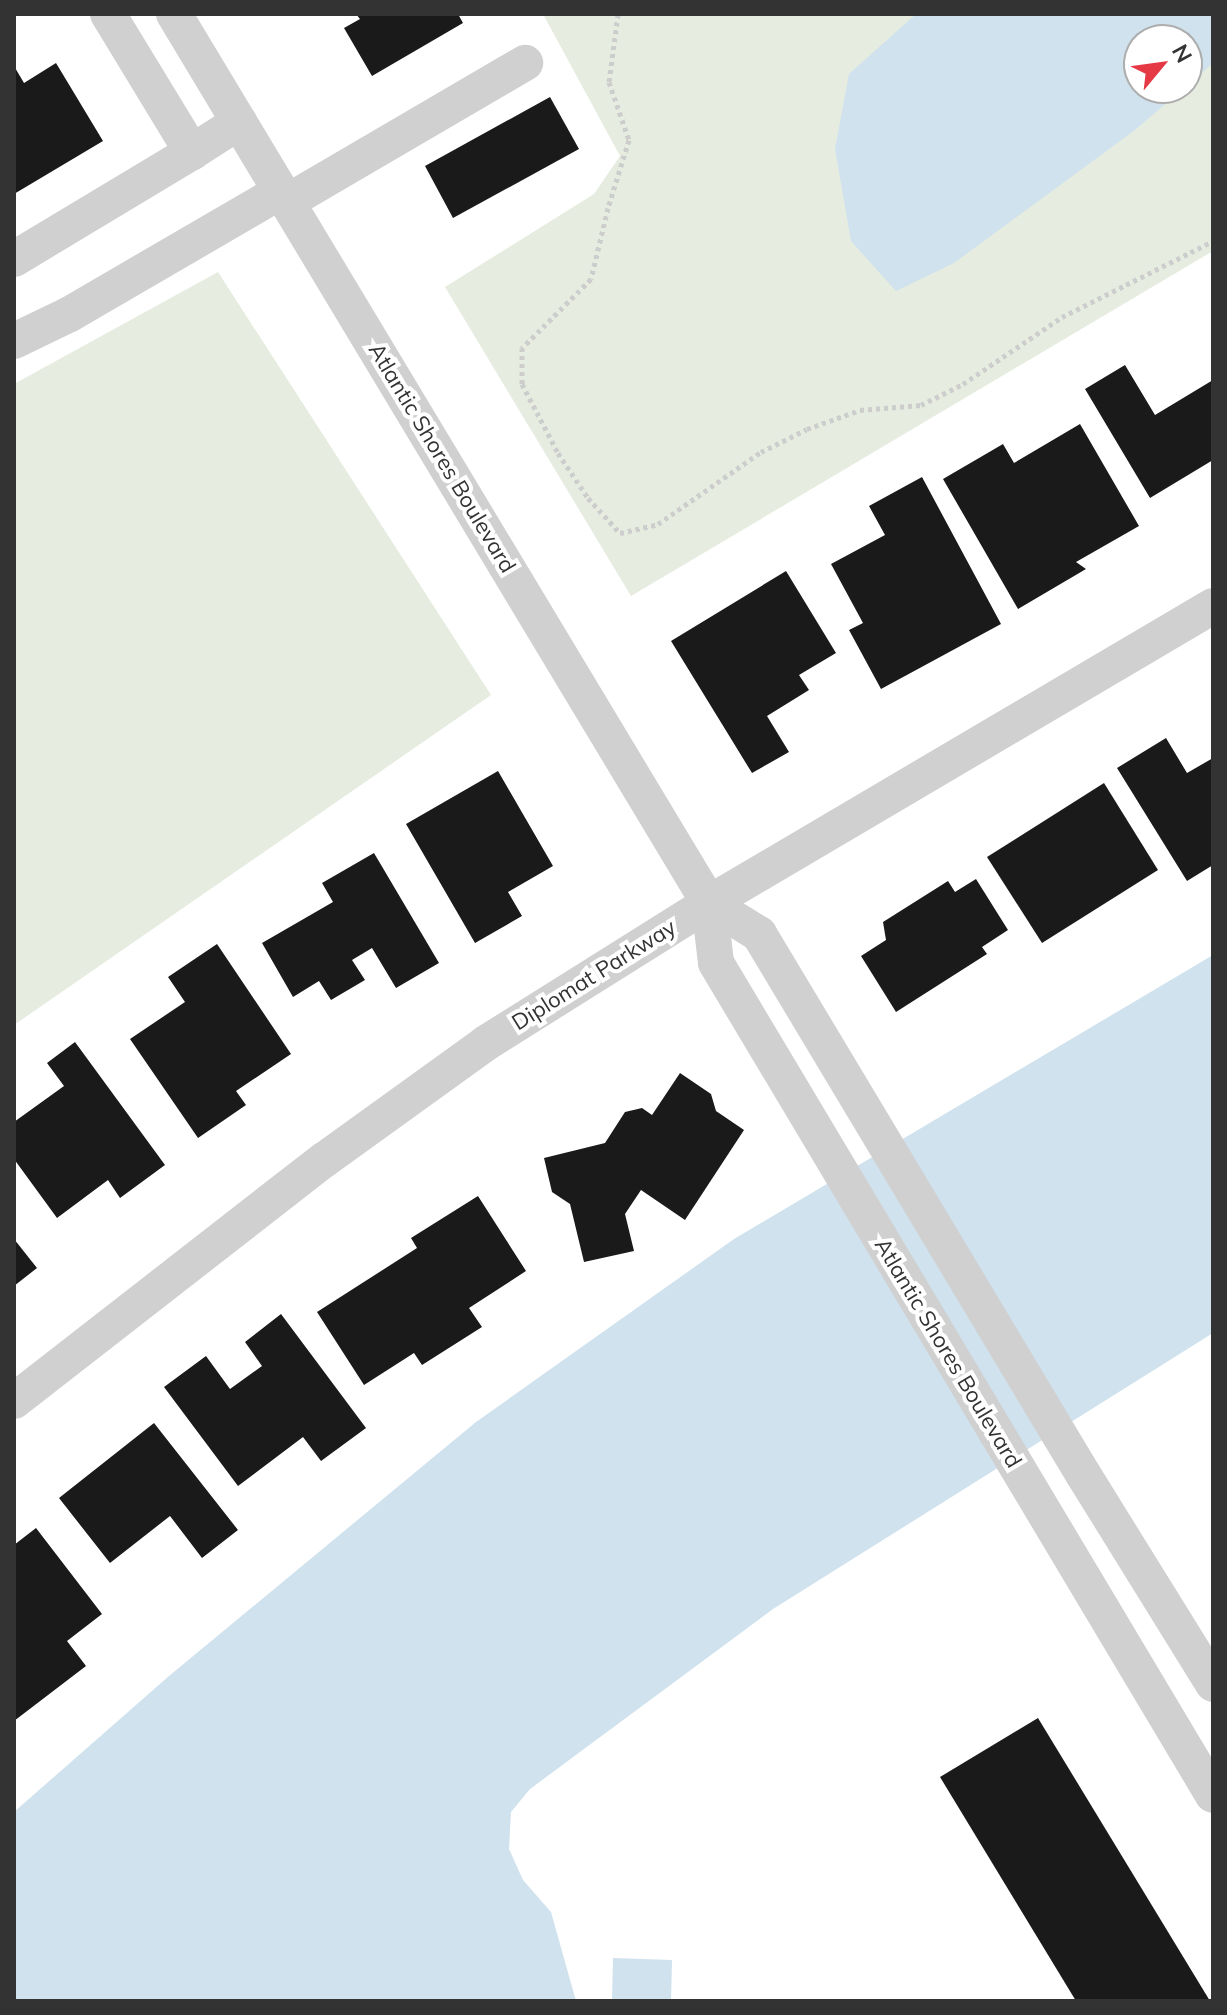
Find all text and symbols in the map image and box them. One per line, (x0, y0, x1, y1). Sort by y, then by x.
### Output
north arrow (1123, 24, 1203, 104)
text: N (1166, 39, 1199, 67)
street label: Atlantic Shores Boulevard (363, 338, 521, 578)
street label: Diplomat Parkway (507, 914, 681, 1036)
street label: Atlantic Shores Boulevard (869, 1233, 1027, 1473)

